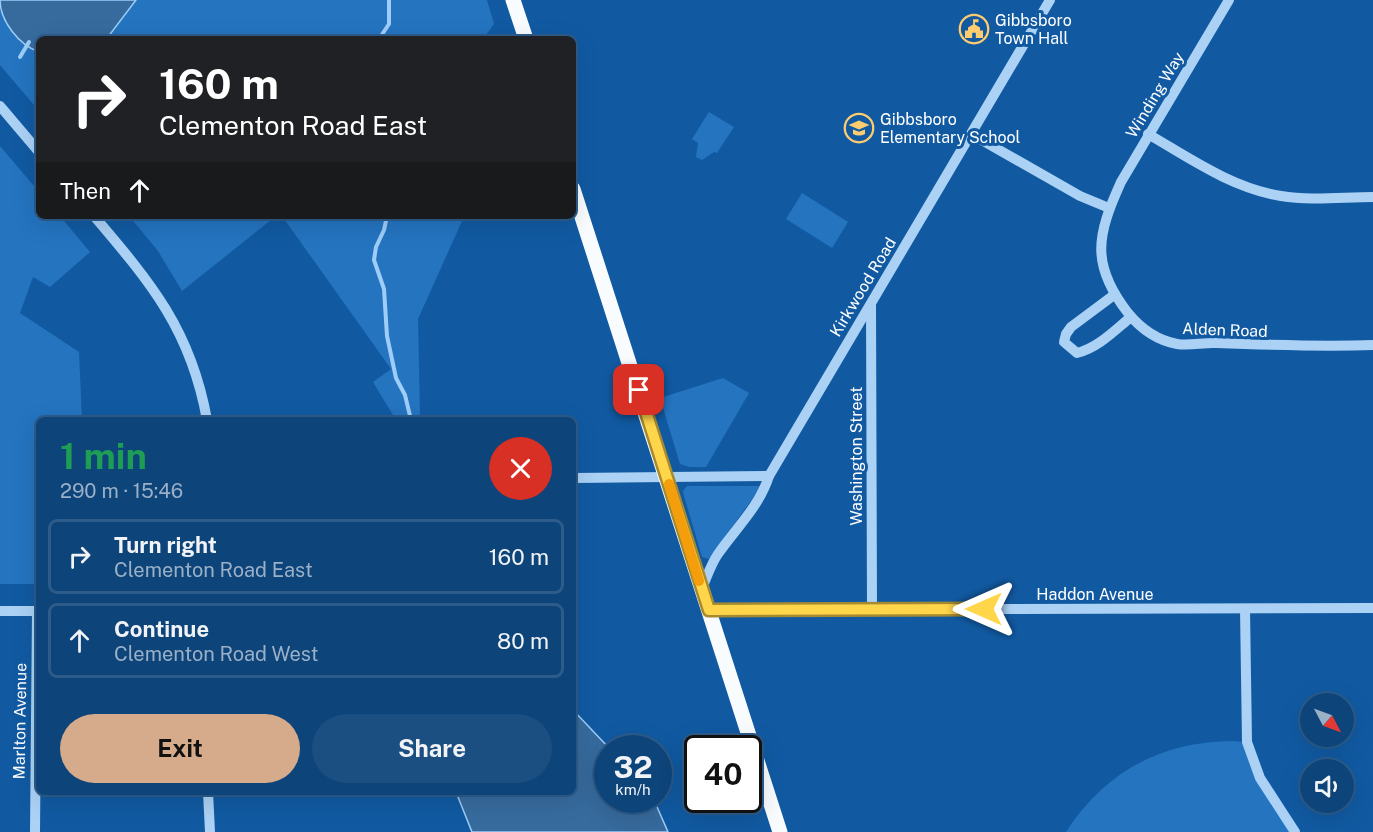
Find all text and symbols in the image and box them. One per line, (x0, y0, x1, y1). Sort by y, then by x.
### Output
place label: Gibbsboro Town Hall (995, 11, 1072, 48)
public building icon: Gibbsboro Town Hall (958, 13, 990, 45)
street label: Winding Way (1122, 48, 1188, 141)
text: 160 m (159, 59, 279, 108)
icon: right (60, 60, 138, 138)
text: Clementon Road East (159, 109, 427, 141)
place label: Gibbsboro Elementary School (880, 110, 1021, 147)
school or university icon: Gibbsboro Elementary School (843, 112, 875, 144)
icon: ahead (123, 174, 156, 207)
text: Then (60, 178, 111, 204)
street label: Kirkwood Road (826, 234, 900, 340)
street label: Alden Road (1182, 319, 1268, 341)
pin (613, 364, 664, 415)
icon: arrive (622, 373, 655, 406)
street label: Washington Street (847, 387, 866, 525)
text: 1 min (60, 435, 147, 477)
button: close (489, 437, 552, 500)
text: 290 m · 15:46 (60, 479, 183, 503)
text: Turn right (114, 532, 217, 558)
icon: right (63, 540, 96, 573)
text: 160 m (489, 544, 549, 570)
text: Clementon Road East (114, 558, 313, 582)
position arrow (952, 577, 1016, 641)
street label: Haddon Avenue (1036, 585, 1154, 604)
text: Continue (114, 616, 209, 642)
icon: ahead (63, 624, 96, 657)
text: 80 m (497, 628, 549, 654)
text: Clementon Road West (114, 642, 318, 666)
street label: Marlton Avenue (9, 663, 31, 779)
north arrow (1300, 693, 1354, 747)
map controls (1300, 693, 1354, 813)
button: Exit (60, 714, 300, 783)
button: Share (312, 714, 552, 783)
speed limit sign: 40 (684, 735, 762, 813)
text: 32 (613, 749, 653, 785)
button: sound (1300, 759, 1354, 813)
text: km/h (615, 781, 651, 798)

